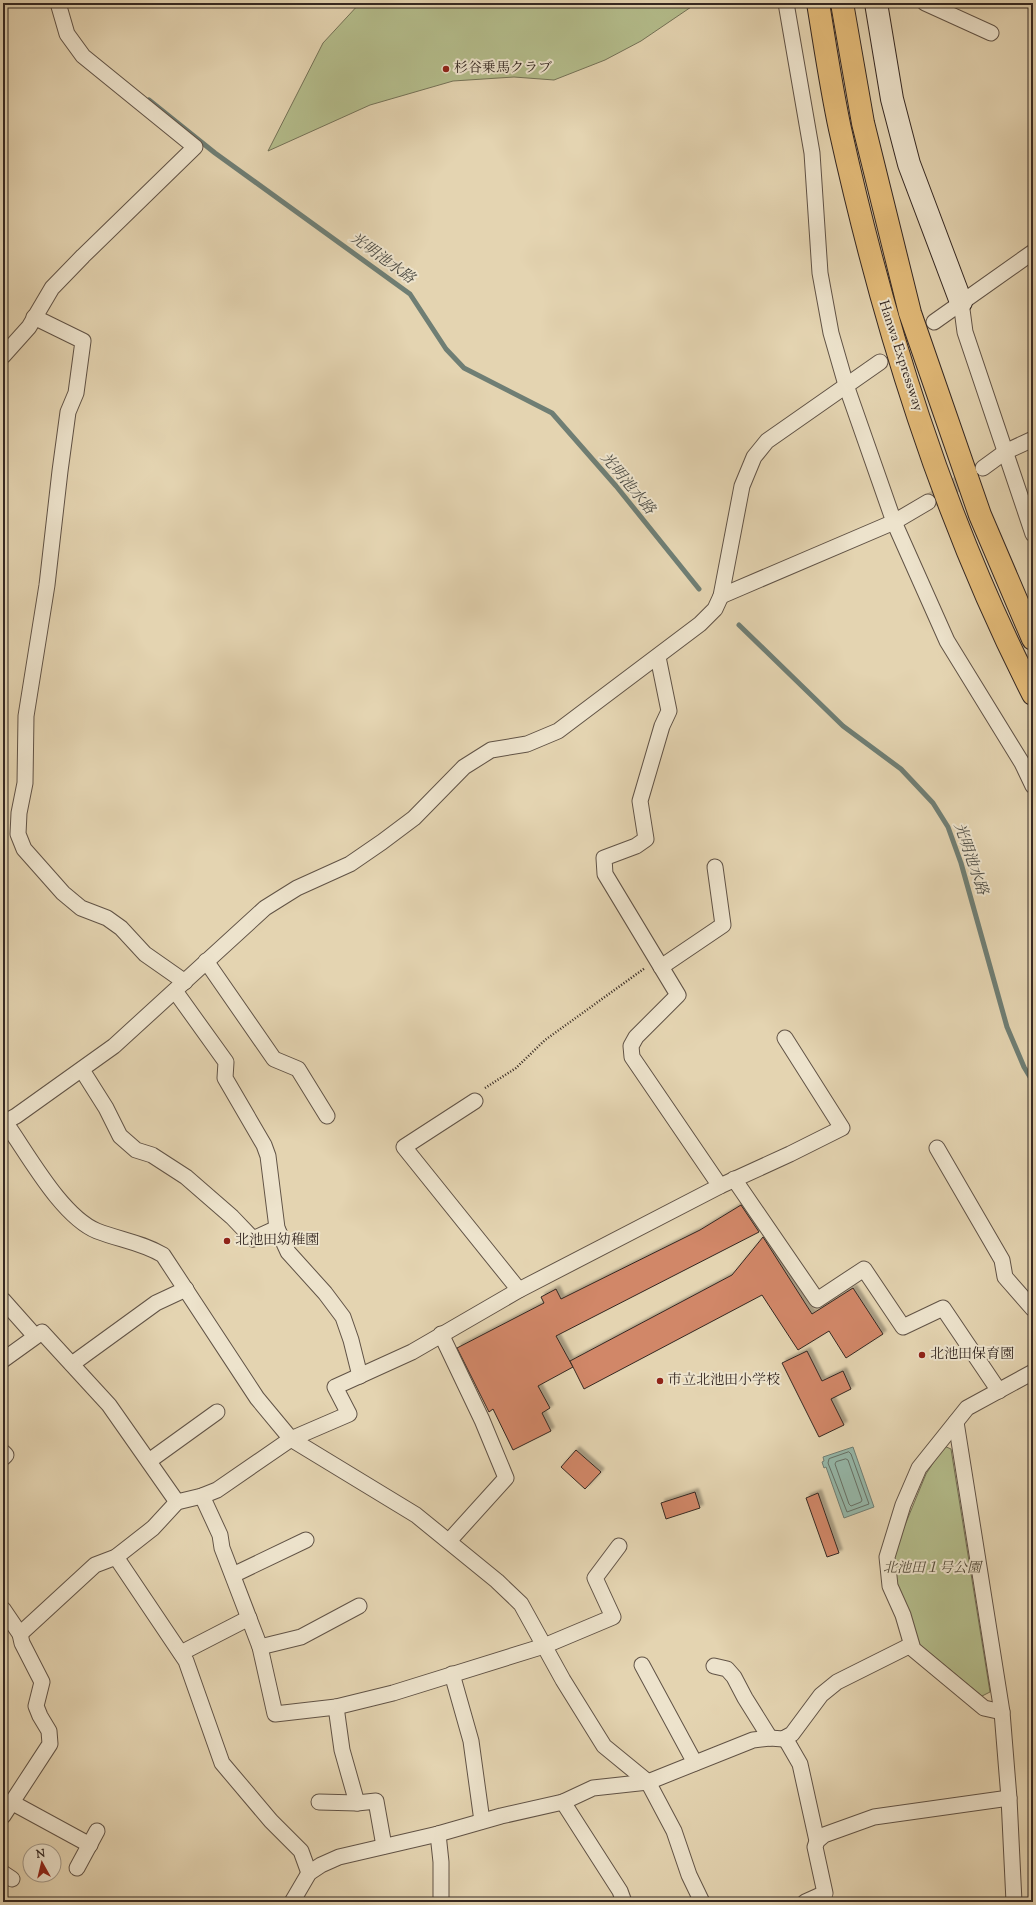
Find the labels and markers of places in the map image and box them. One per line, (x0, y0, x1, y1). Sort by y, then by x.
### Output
place label: 杉谷乗馬クラブ (454, 59, 552, 79)
marker: 杉谷乗馬クラブ (441, 64, 451, 74)
place label: 北池田幼稚園 (235, 1231, 319, 1251)
marker: 北池田幼稚園 (222, 1236, 232, 1246)
place label: 北池田保育園 (930, 1345, 1014, 1365)
marker: 北池田保育園 (917, 1350, 927, 1360)
place label: 市立北池田小学校 (668, 1371, 780, 1391)
marker: 市立北池田小学校 (655, 1376, 665, 1386)

